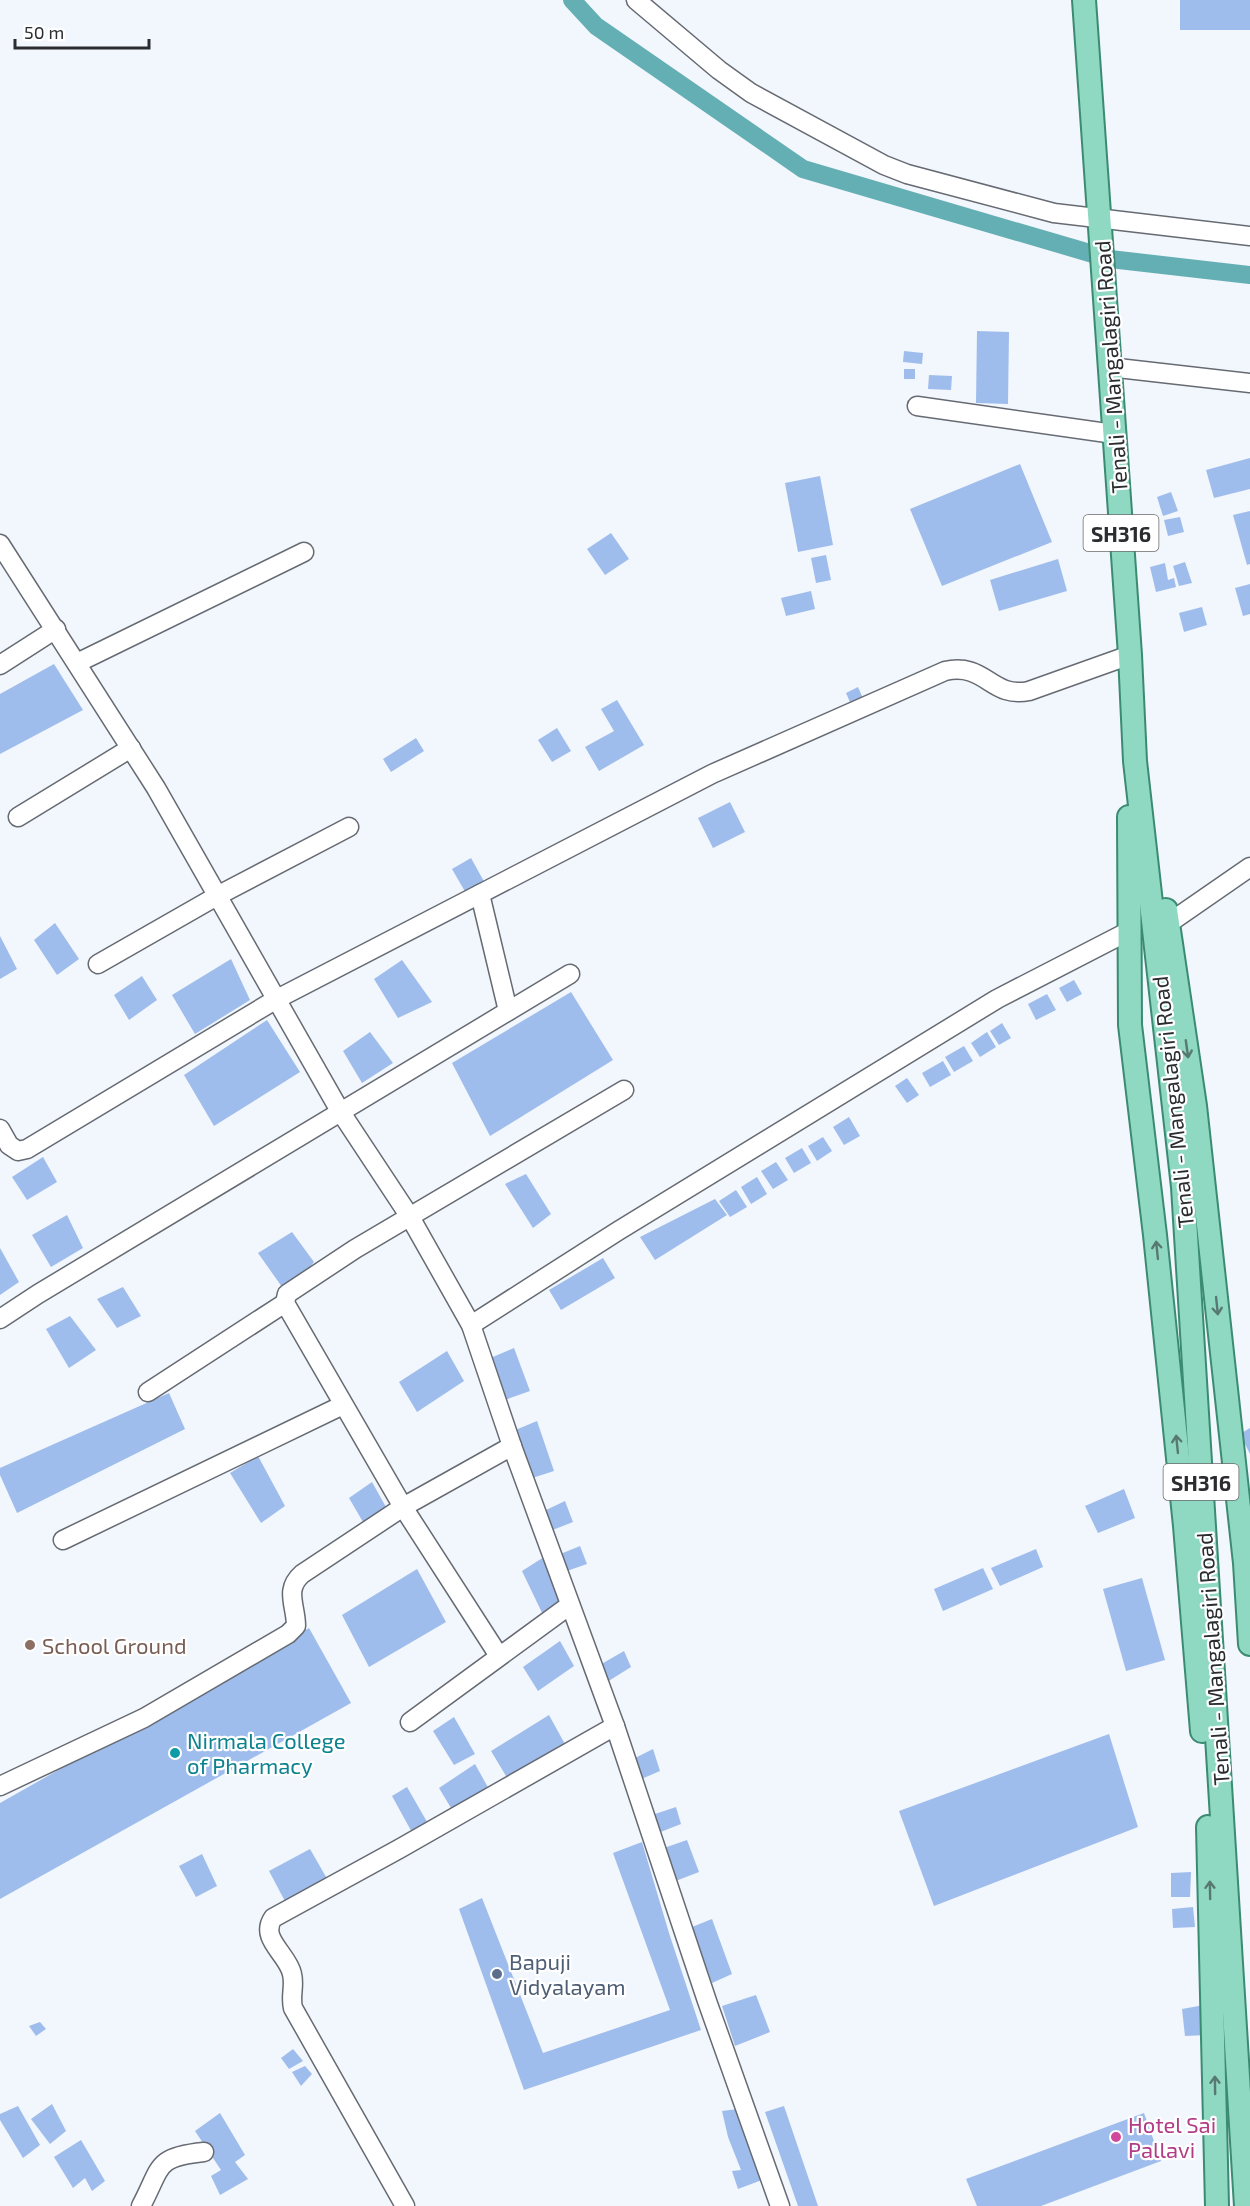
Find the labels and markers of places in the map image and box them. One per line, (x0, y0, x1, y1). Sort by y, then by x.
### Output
place label: School Ground (42, 1632, 187, 1658)
marker: School Ground (23, 1638, 37, 1652)
place label: Nirmala College of Pharmacy (187, 1727, 346, 1778)
marker: Nirmala College of Pharmacy (168, 1746, 182, 1760)
place label: Bapuji Vidyalayam (509, 1948, 626, 1999)
marker: Bapuji Vidyalayam (490, 1967, 504, 1981)
place label: Hotel Sai Pallavi (1128, 2111, 1216, 2162)
marker: Hotel Sai Pallavi (1109, 2130, 1123, 2144)

